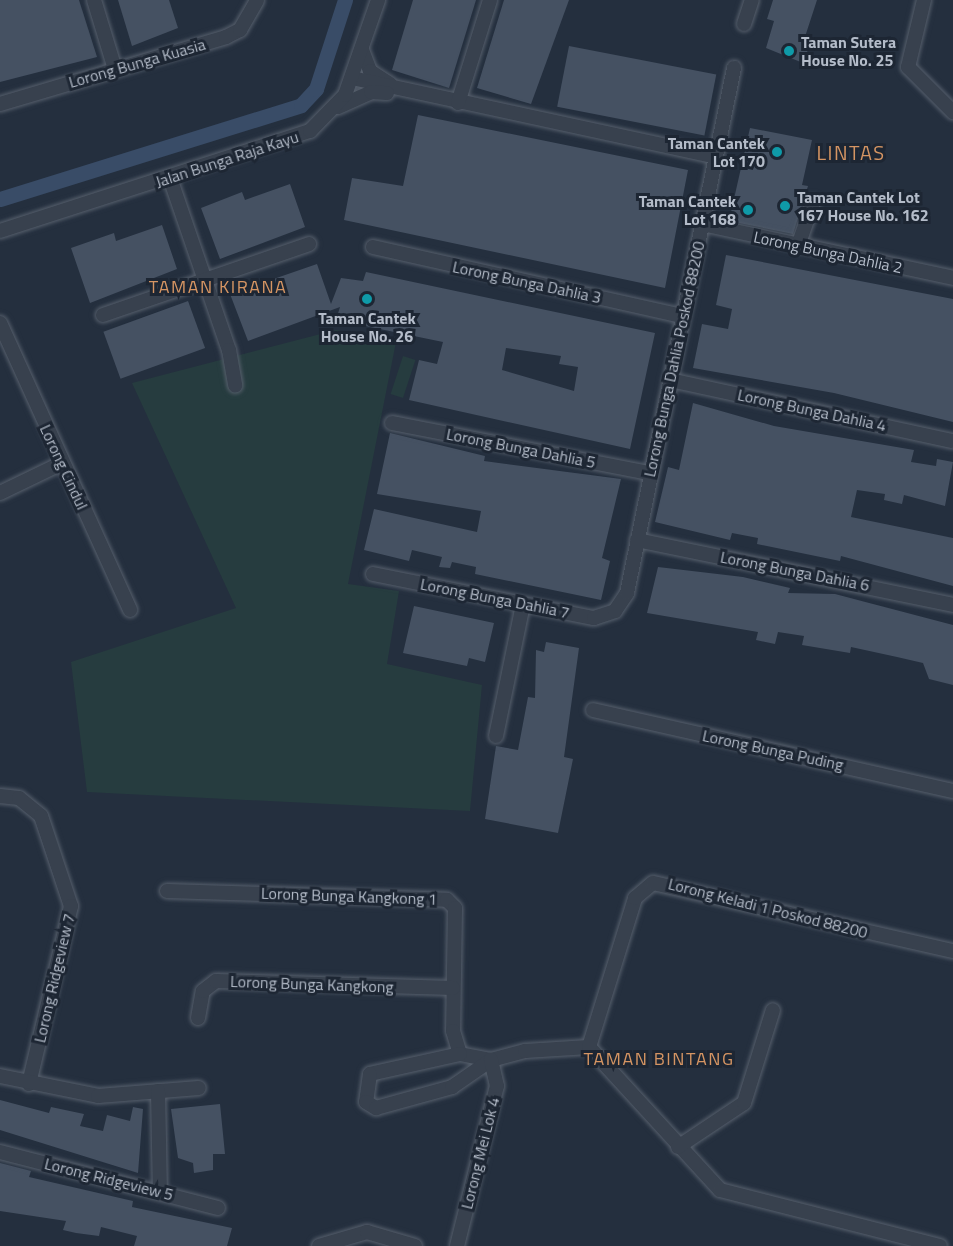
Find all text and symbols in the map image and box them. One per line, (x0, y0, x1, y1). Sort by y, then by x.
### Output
place label: Taman Sutera House No. 25 (801, 32, 896, 70)
street label: Lorong Bunga Kuasia (66, 34, 208, 92)
marker: Taman Sutera House No. 25 (782, 44, 796, 58)
street label: Jalan Bunga Raja Kayu (153, 127, 301, 191)
place label: Taman Cantek Lot 170 (668, 133, 765, 171)
district label: LINTAS (816, 140, 886, 164)
marker: Taman Cantek Lot 170 (770, 145, 784, 159)
place label: Taman Cantek Lot 167 House No. 162 (797, 187, 929, 225)
place label: Taman Cantek Lot 168 (639, 191, 736, 229)
marker: Taman Cantek Lot 167 House No. 162 (778, 199, 792, 213)
marker: Taman Cantek Lot 168 (741, 203, 755, 217)
street label: Lorong Bunga Dahlia 2 (752, 227, 904, 277)
street label: Lorong Bunga Dahlia Poskod 88200 (640, 239, 708, 479)
street label: Lorong Bunga Dahlia 3 (451, 257, 603, 307)
district label: TAMAN KIRANA (149, 276, 287, 298)
marker: Taman Cantek House No. 26 (360, 292, 374, 306)
place label: Taman Cantek House No. 26 (318, 308, 416, 346)
street label: Lorong Bunga Dahlia 4 (736, 385, 888, 435)
street label: Lorong Cindul (36, 421, 92, 513)
street label: Lorong Bunga Dahlia 5 (445, 424, 597, 472)
street label: Lorong Bunga Dahlia 6 (719, 547, 871, 595)
street label: Lorong Bunga Dahlia 7 (419, 574, 571, 622)
street label: Lorong Bunga Puding (701, 726, 845, 774)
street label: Lorong Keladi 1 Poskod 88200 (666, 874, 870, 942)
street label: Lorong Bunga Kangkong 1 (261, 883, 437, 909)
street label: Lorong Ridgeview 7 (30, 912, 78, 1044)
street label: Lorong Bunga Kangkong (230, 972, 394, 996)
district label: TAMAN BINTANG (583, 1048, 735, 1070)
street label: Lorong Mei Lok 4 (457, 1095, 503, 1211)
street label: Lorong Ridgeview 5 (43, 1154, 175, 1204)

